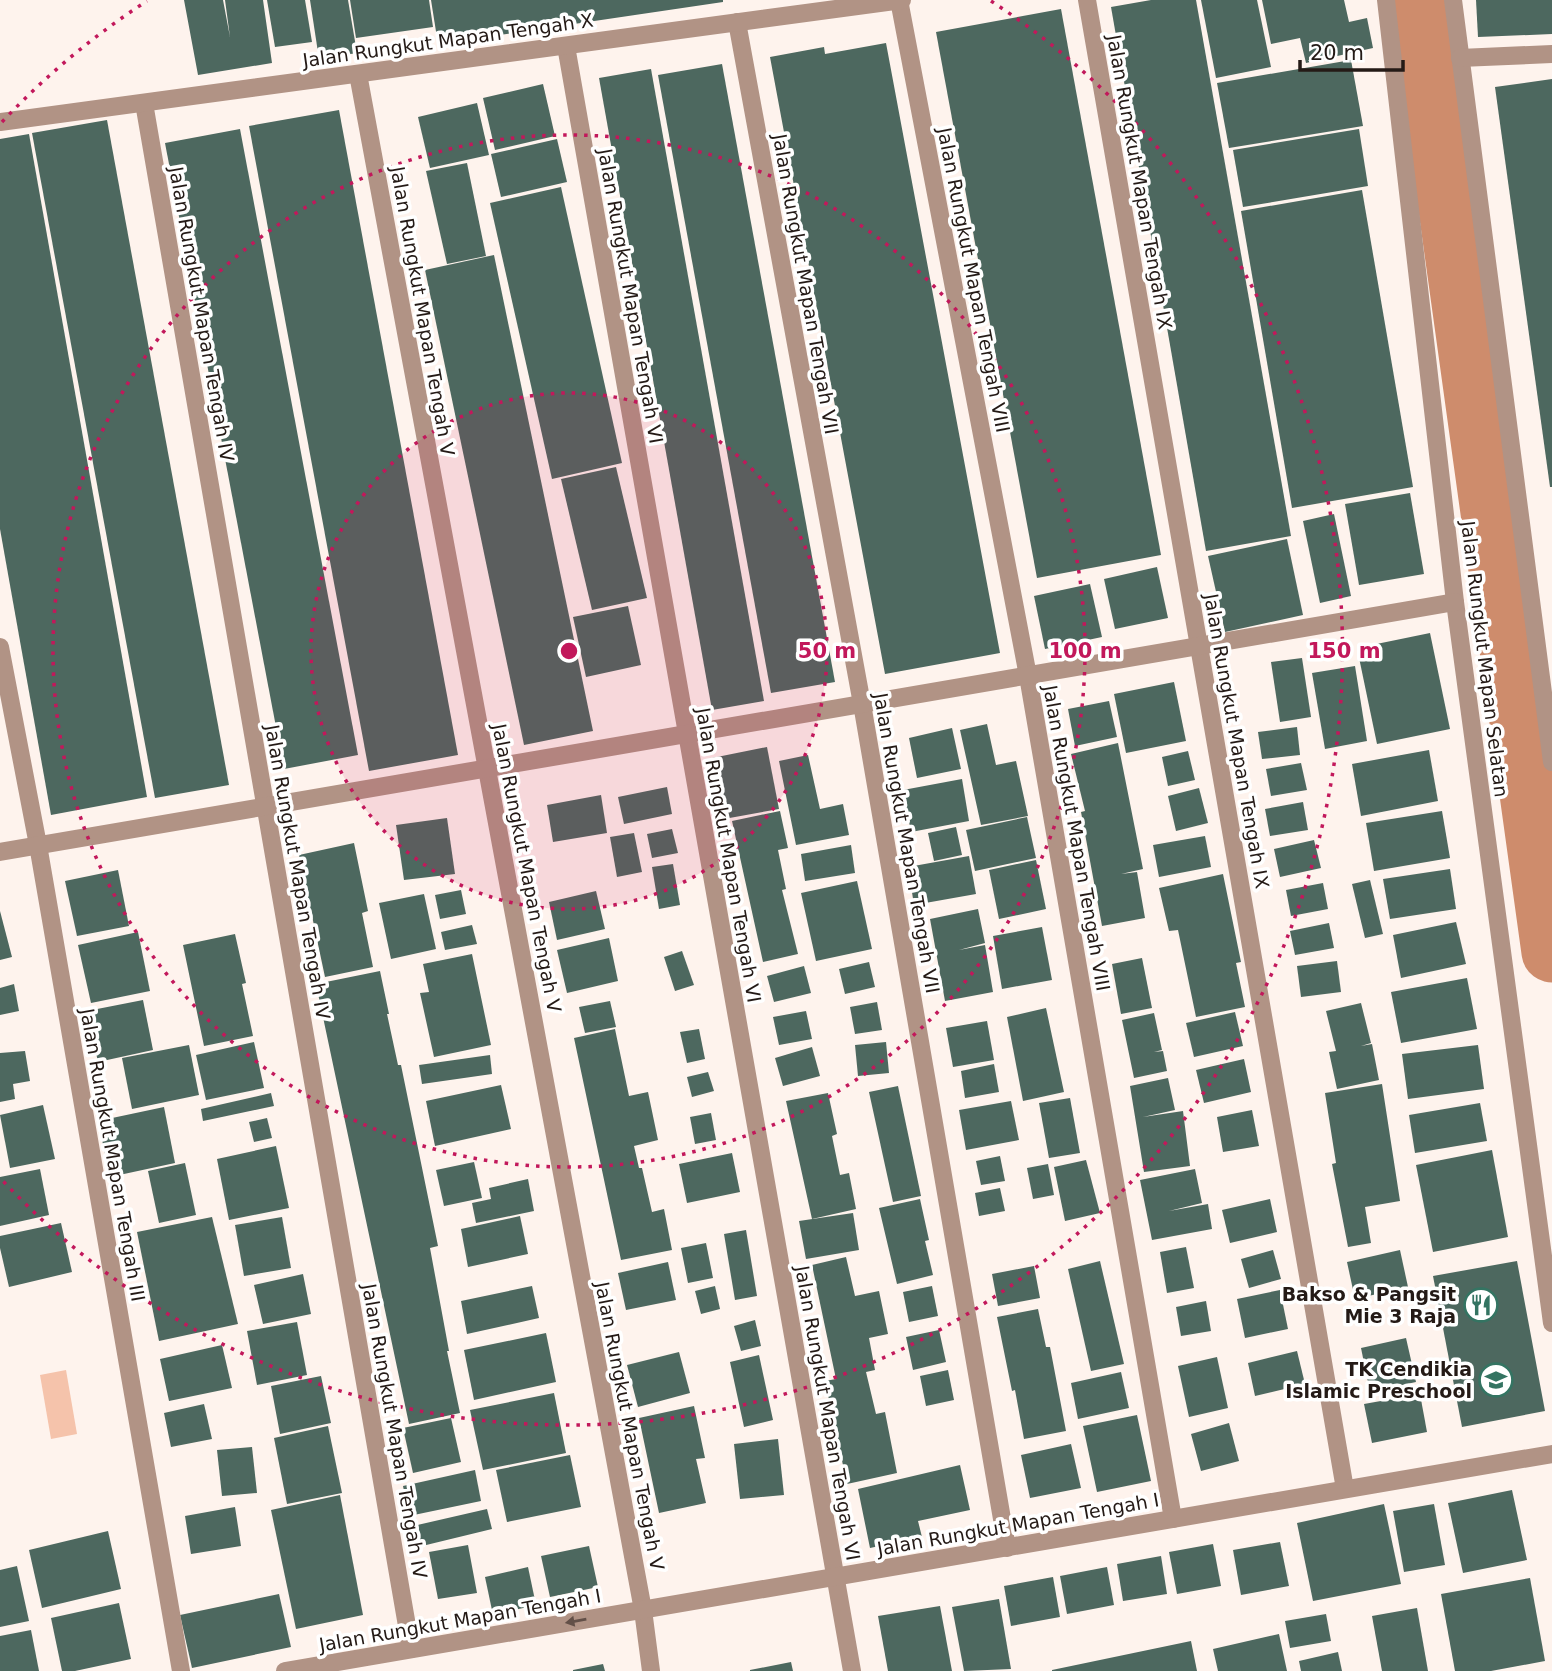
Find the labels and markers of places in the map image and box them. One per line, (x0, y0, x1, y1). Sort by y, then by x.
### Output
centre of rings (557, 639, 581, 663)
place label: Bakso & Pangsit Mie 3 Raja (1282, 1283, 1456, 1327)
restaurant icon: Bakso & Pangsit Mie 3 Raja (1462, 1286, 1500, 1324)
place label: TK Cendikia Islamic Preschool (1285, 1358, 1472, 1402)
school or university icon: TK Cendikia Islamic Preschool (1477, 1361, 1515, 1399)

